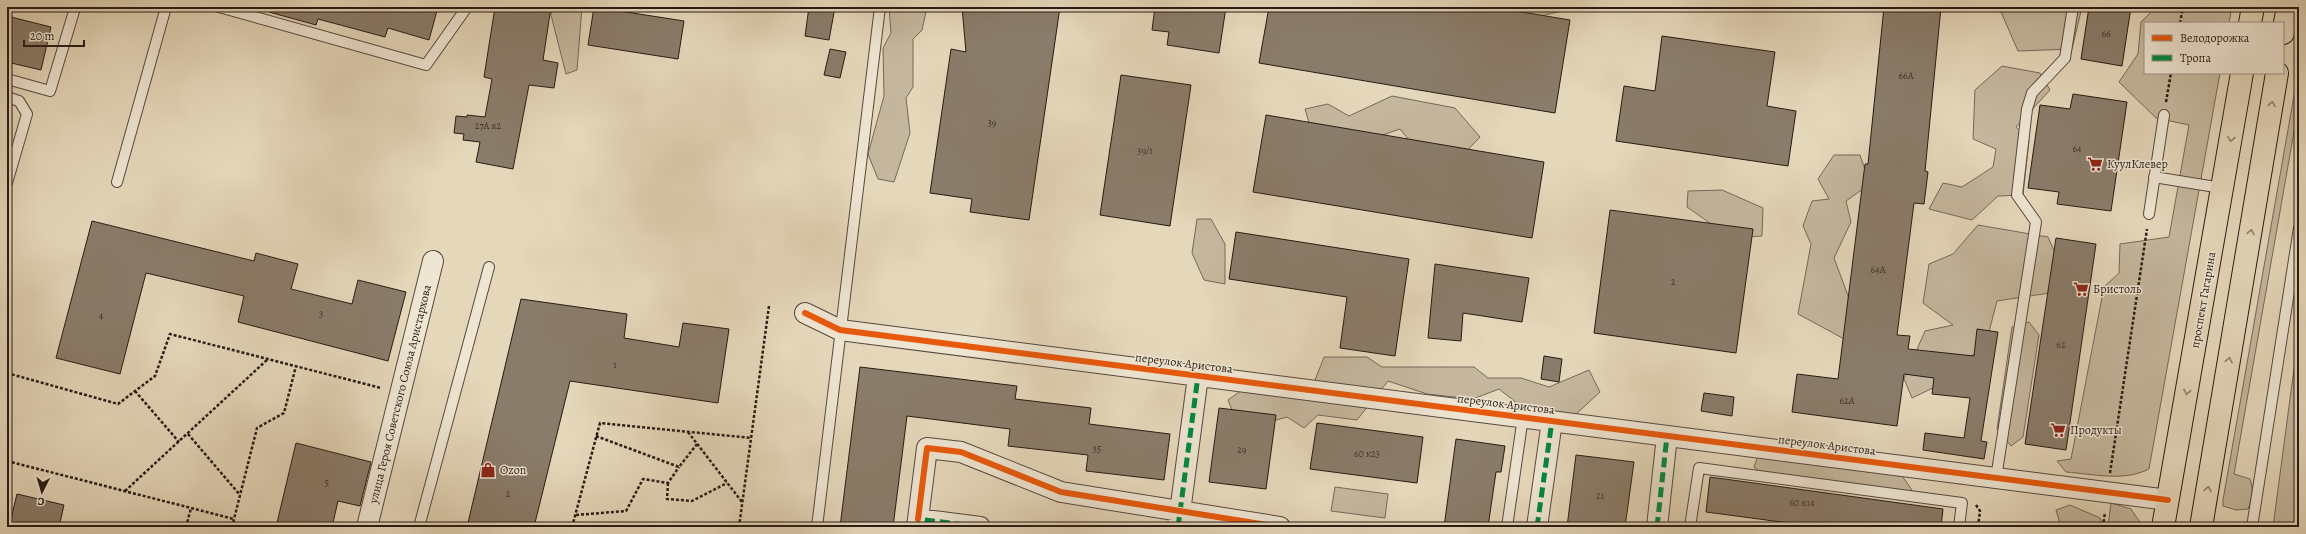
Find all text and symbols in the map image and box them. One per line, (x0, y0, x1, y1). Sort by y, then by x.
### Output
scale bar (24, 22, 84, 48)
legend (2144, 22, 2284, 74)
house number: 66 (2101, 27, 2111, 40)
text: 20 m (30, 28, 54, 44)
text: Велодорожка (2180, 30, 2250, 46)
text: Тропа (2180, 50, 2211, 66)
house number: 66А (1898, 69, 1914, 82)
one-way arrow (2267, 101, 2276, 107)
house number: 39 (988, 116, 997, 129)
house number: 27А к2 (475, 119, 502, 132)
one-way arrow (2227, 136, 2236, 142)
house number: 64 (2072, 142, 2082, 155)
house number: 39/1 (1137, 144, 1153, 157)
supermarket icon: КуулКлевер (2086, 155, 2104, 173)
place label: КуулКлевер (2107, 156, 2168, 172)
one-way arrow (2246, 229, 2255, 235)
street label: проспект Гагарина (2187, 250, 2219, 350)
house number: 64А (1871, 263, 1886, 276)
house number: 2 (1671, 275, 1676, 288)
supermarket icon: Бристоль (2072, 280, 2090, 298)
place label: Бристоль (2093, 281, 2142, 297)
street label: улица Героя Советского Союза Аристархова (365, 283, 435, 506)
house number: 3 (319, 307, 323, 320)
house number: 4 (99, 309, 104, 322)
house number: 62 (2056, 338, 2066, 351)
street label: переулок Аристова (1134, 349, 1234, 377)
one-way arrow (2224, 357, 2233, 363)
house number: 1 (613, 358, 617, 371)
one-way arrow (2183, 389, 2192, 395)
street label: переулок Аристова (1456, 390, 1556, 418)
house number: 62А (1839, 394, 1855, 407)
supermarket icon: Продукты (2049, 421, 2067, 439)
place label: Продукты (2070, 422, 2122, 438)
street label: переулок Аристова (1777, 431, 1877, 459)
house number: 35 (1093, 442, 1101, 455)
house number: 29 (1237, 443, 1247, 456)
house number: 60 к23 (1354, 447, 1380, 460)
shop icon: Ozon (479, 461, 497, 479)
place label: Ozon (500, 462, 527, 478)
north arrow (22, 472, 62, 512)
house number: 5 (325, 476, 329, 489)
one-way arrow (2203, 485, 2211, 492)
house number: 2 (506, 487, 511, 500)
house number: 21 (1596, 489, 1605, 502)
text: С (37, 494, 45, 509)
house number: 60 к14 (1789, 496, 1815, 509)

